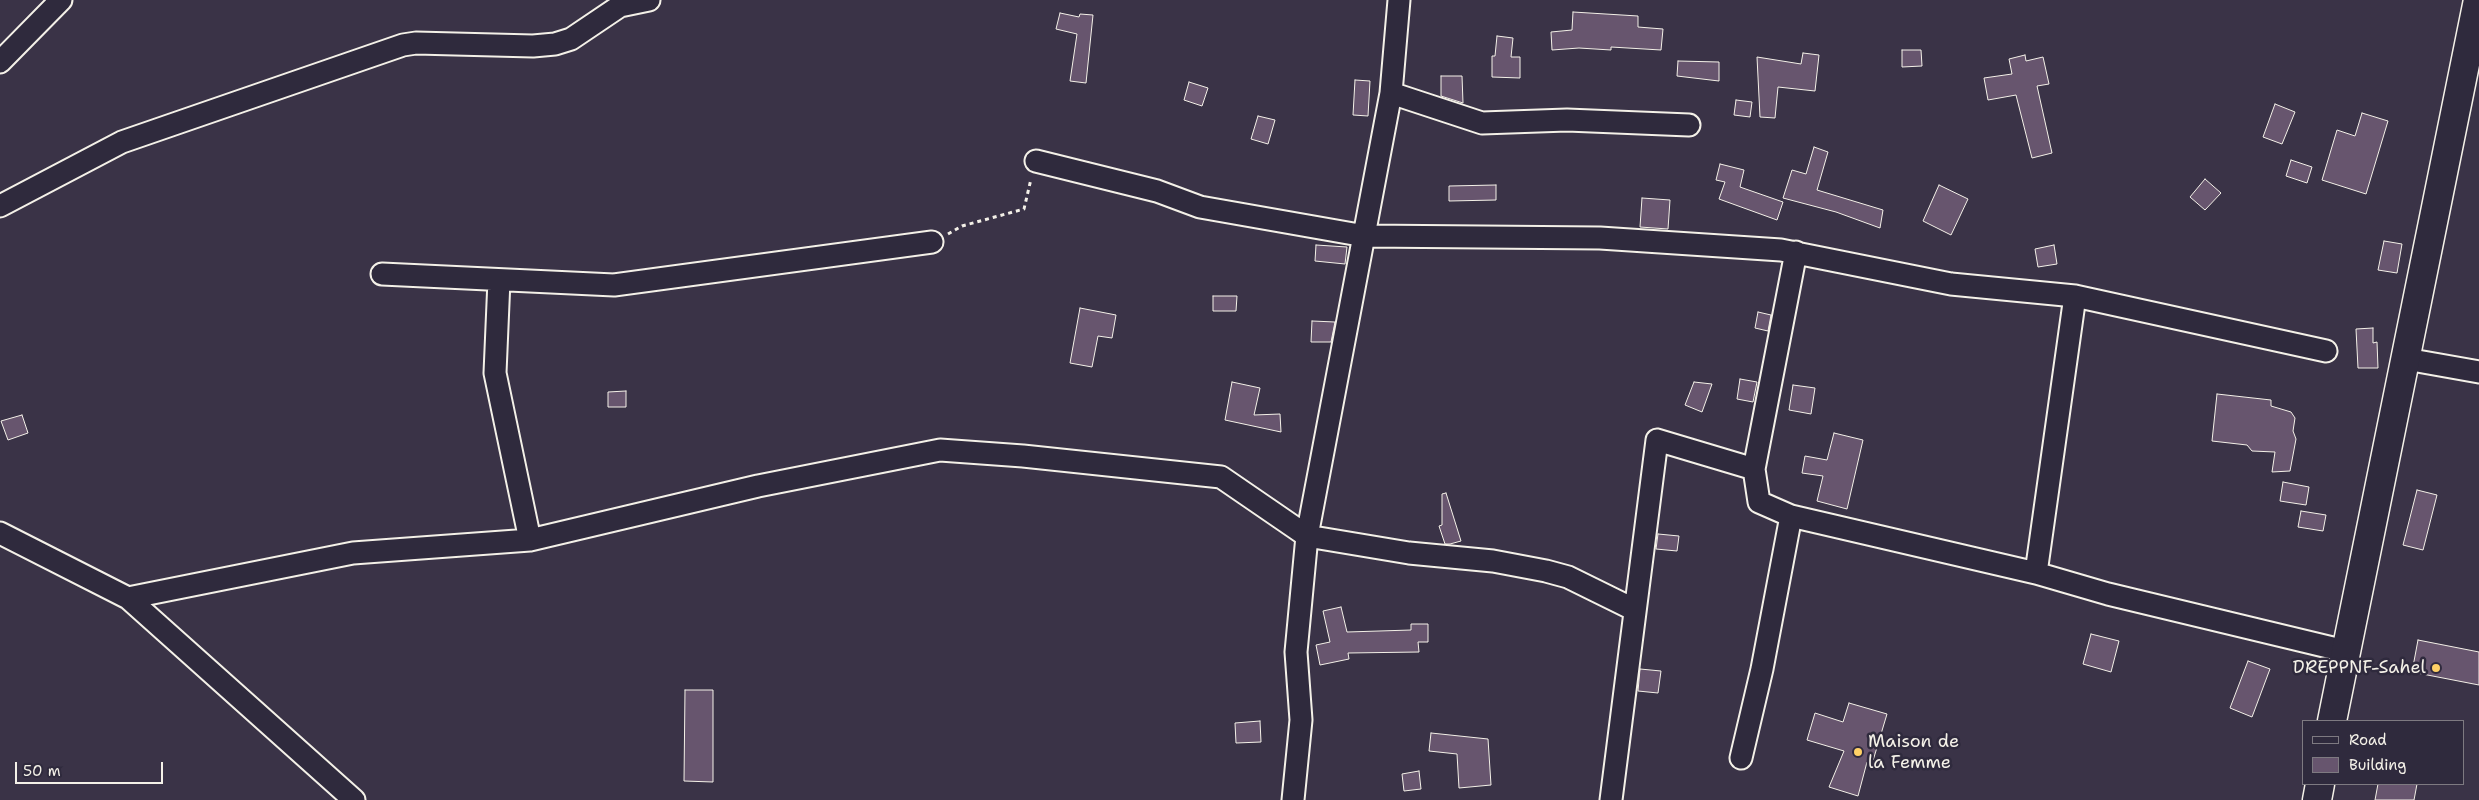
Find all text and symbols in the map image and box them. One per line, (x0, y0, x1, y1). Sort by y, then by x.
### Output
place label: DREPPNF-Sahel (2293, 657, 2426, 679)
marker: DREPPNF-Sahel (2430, 662, 2442, 674)
legend (2302, 720, 2464, 785)
text: Road (2349, 730, 2387, 750)
place label: Maison de la Femme (1868, 731, 1959, 774)
marker: Maison de la Femme (1852, 746, 1864, 758)
scale bar (18, 752, 165, 784)
text: Building (2349, 755, 2406, 775)
text: 50 m (23, 761, 61, 781)

